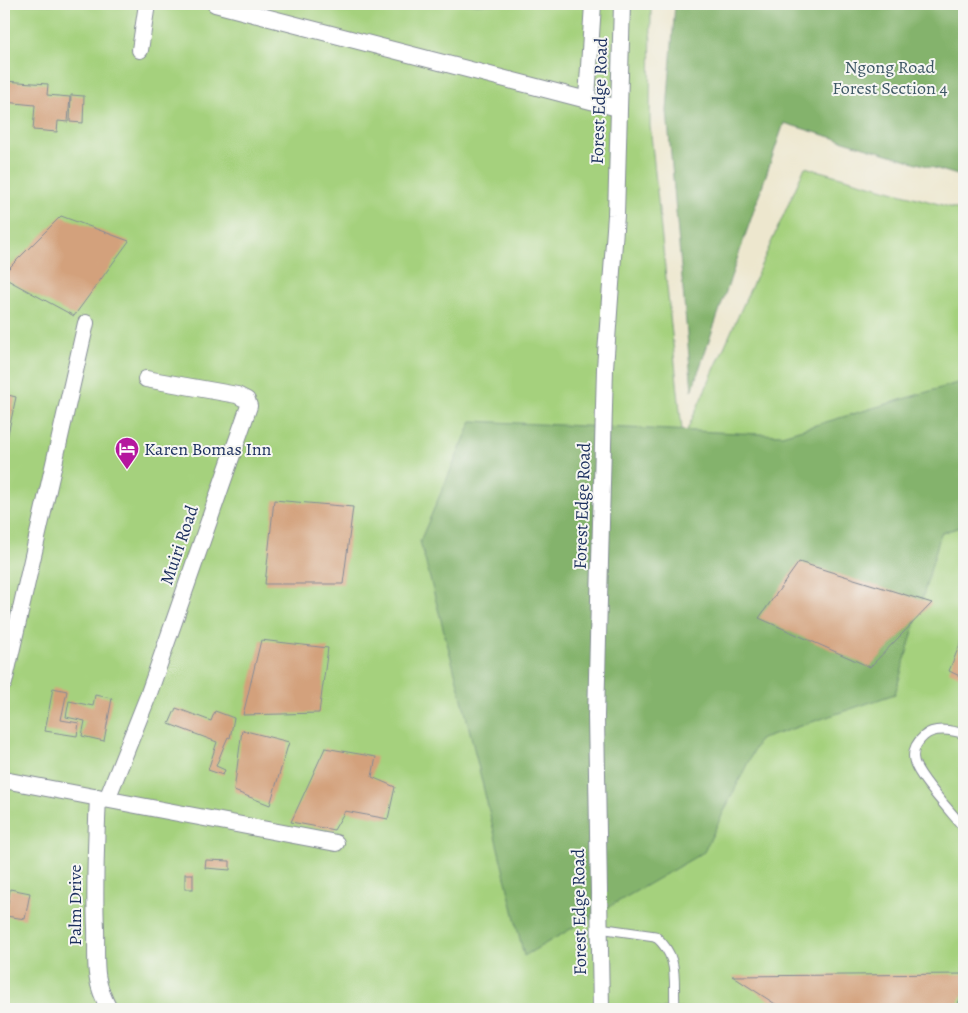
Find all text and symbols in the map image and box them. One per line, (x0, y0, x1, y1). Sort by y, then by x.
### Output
street label: Forest Edge Road (585, 37, 613, 165)
park label: Ngong Road Forest Section 4 (832, 55, 948, 100)
hotel icon: Karen Bomas Inn (114, 436, 140, 470)
place label: Karen Bomas Inn (144, 437, 272, 461)
street label: Forest Edge Road (568, 442, 596, 570)
street label: Muiri Road (154, 502, 204, 588)
street label: Forest Edge Road (566, 848, 592, 976)
street label: Palm Drive (63, 864, 87, 946)

